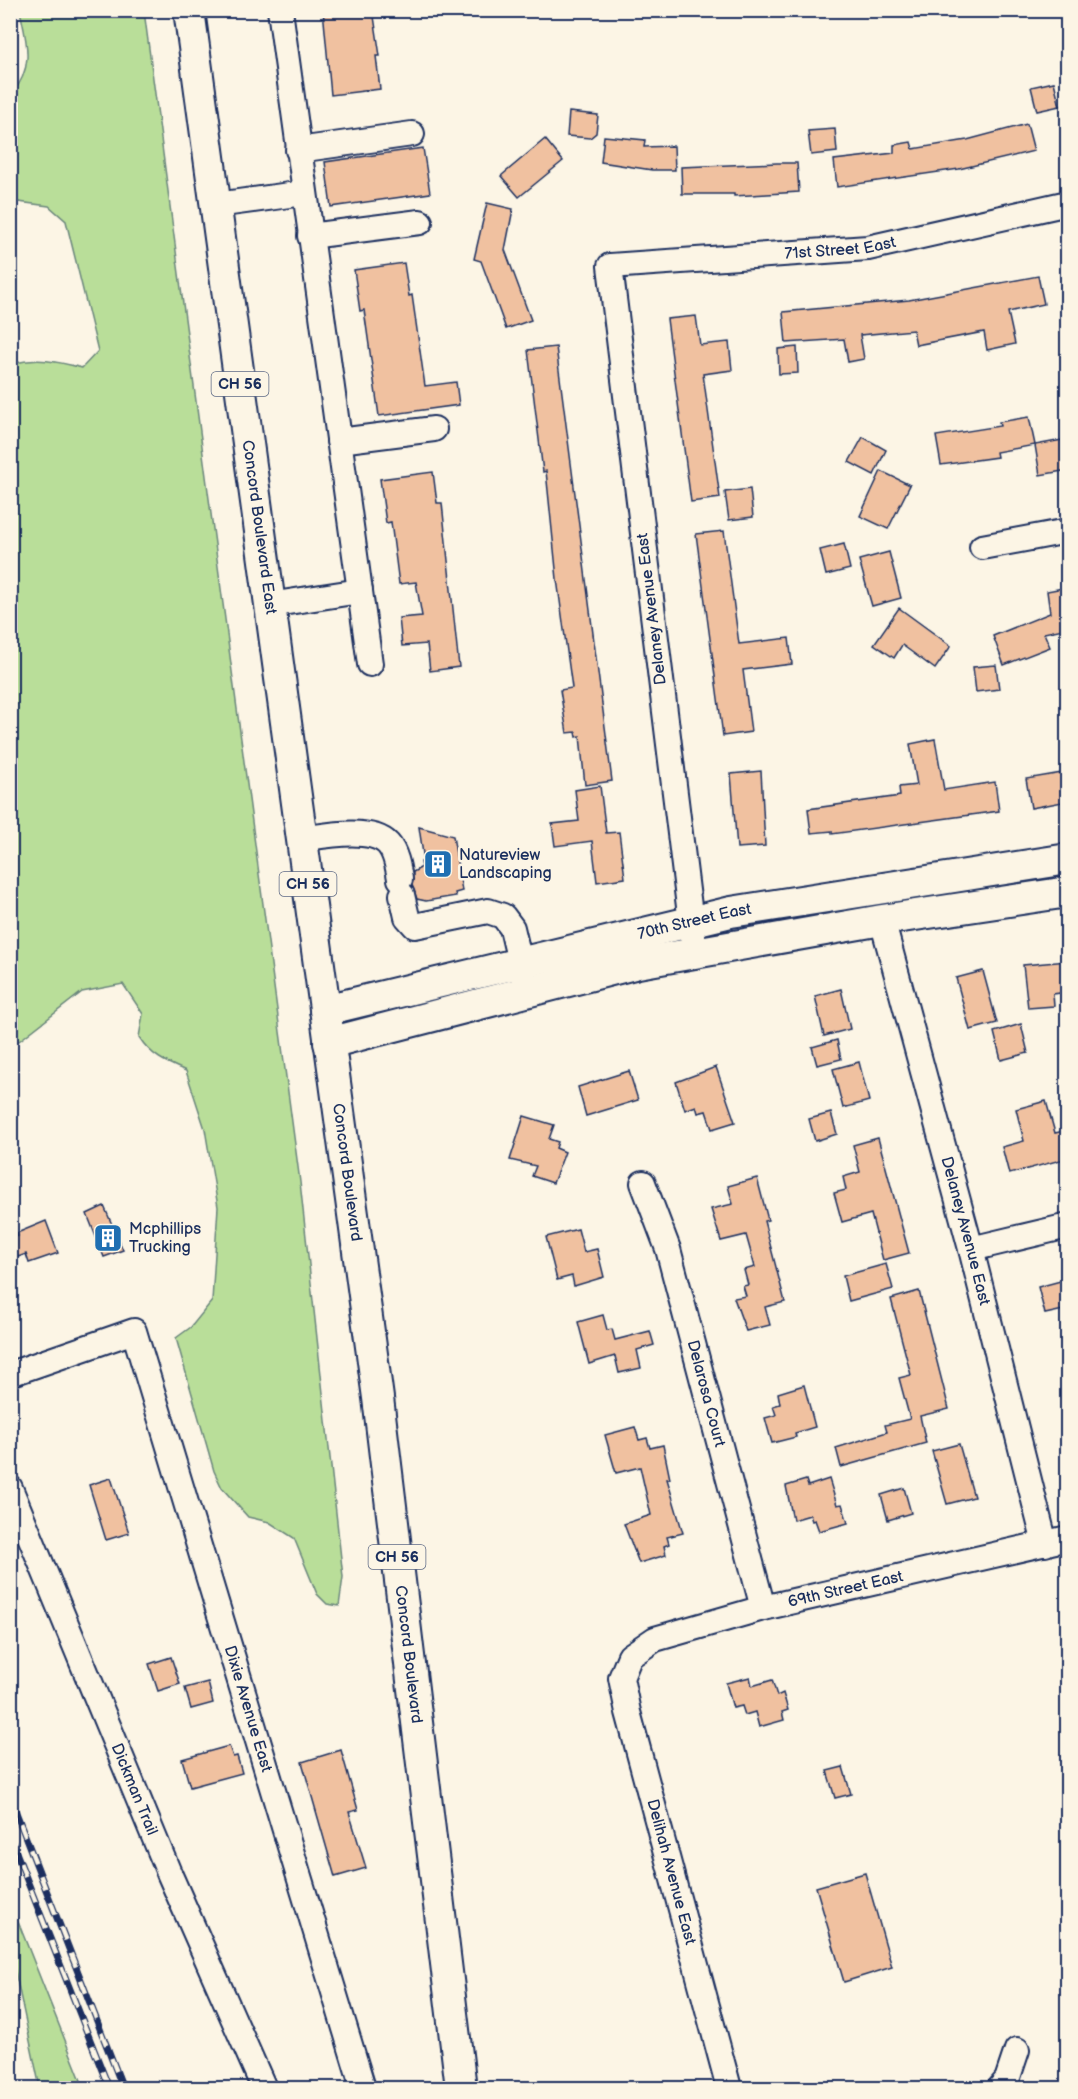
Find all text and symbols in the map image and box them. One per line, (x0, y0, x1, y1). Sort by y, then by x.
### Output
street label: 71st Street East (784, 233, 898, 263)
road number: CH 56 (212, 372, 268, 396)
street label: Concord Boulevard East (238, 439, 281, 616)
street label: Delaney Avenue East (633, 532, 671, 686)
place label: Natureview Landscaping (459, 846, 552, 883)
building icon: Natureview Landscaping (422, 848, 454, 880)
road number: CH 56 (280, 872, 336, 896)
street label: 70th Street East (636, 899, 753, 944)
street label: Concord Boulevard (328, 1102, 366, 1242)
street label: Delaney Avenue East (937, 1155, 994, 1307)
place label: Mcphillips Trucking (129, 1220, 201, 1257)
building icon: Mcphillips Trucking (92, 1222, 124, 1254)
street label: Delarosa Court (683, 1338, 729, 1449)
road number: CH 56 (368, 1545, 426, 1569)
street label: 69th Street East (786, 1567, 905, 1611)
street label: Concord Boulevard (391, 1584, 427, 1724)
street label: Dixie Avenue East (220, 1643, 276, 1774)
street label: Dickman Trail (107, 1741, 162, 1838)
street label: Delihah Avenue East (642, 1797, 700, 1947)

